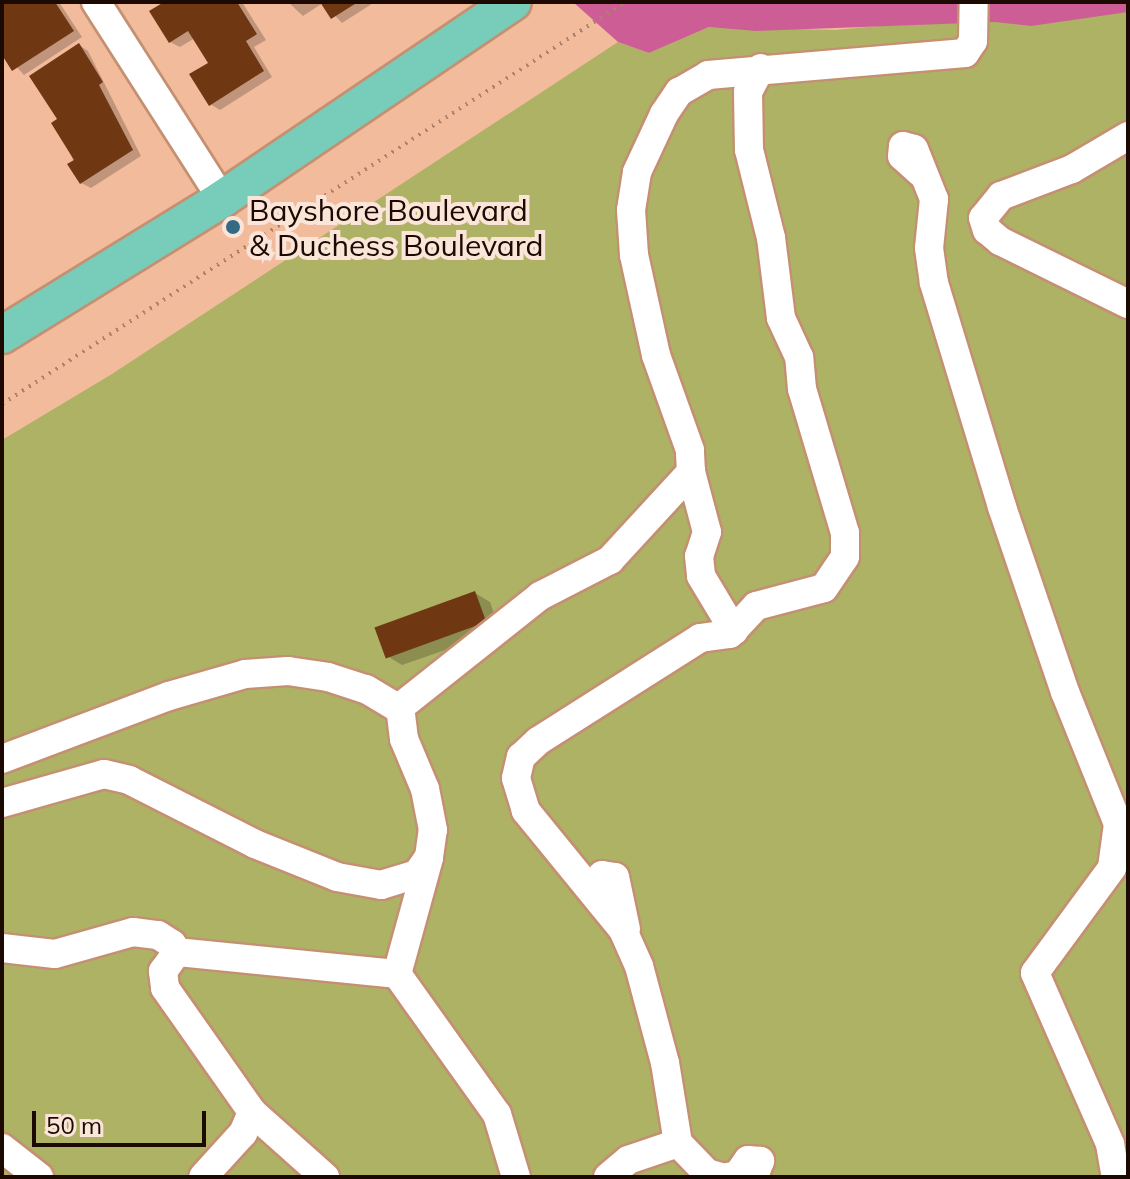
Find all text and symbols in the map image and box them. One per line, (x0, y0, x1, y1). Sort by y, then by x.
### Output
place label: Bayshore Boulevard & Duchess Boulevard (249, 192, 543, 262)
marker: Bayshore Boulevard & Duchess Boulevard (224, 218, 242, 236)
scale bar (36, 1095, 210, 1145)
text: 50 m (46, 1110, 102, 1140)

